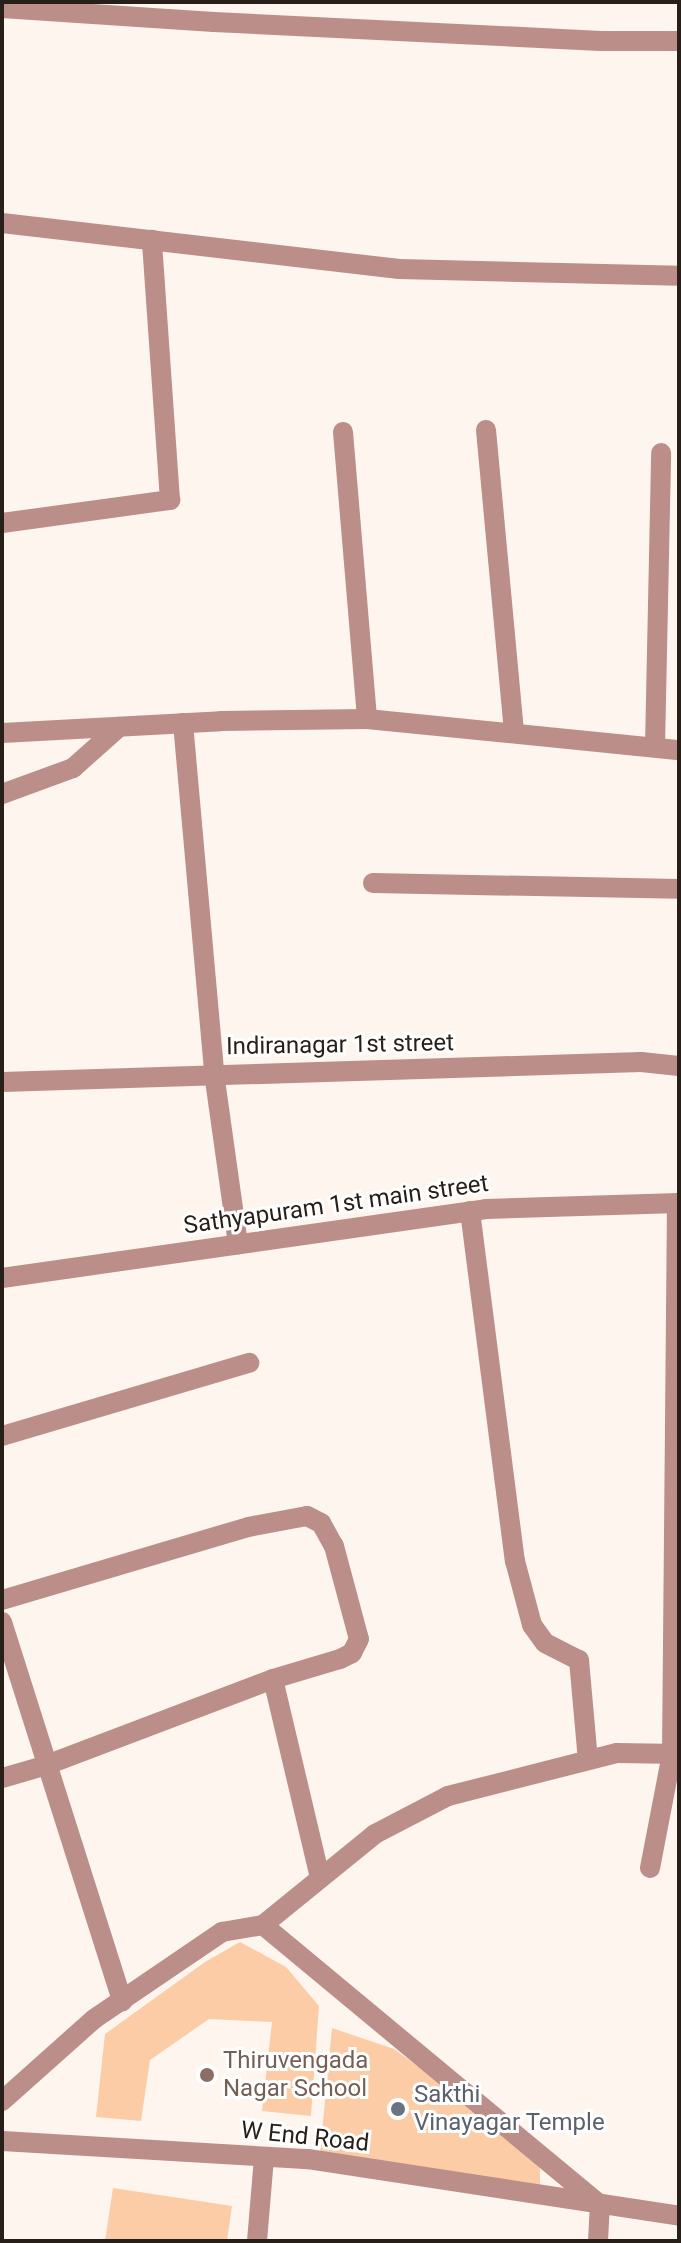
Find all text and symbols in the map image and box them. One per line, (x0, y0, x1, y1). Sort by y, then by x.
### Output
street label: Indiranagar 1st street (226, 1029, 454, 1061)
street label: Sathyapuram 1st main street (182, 1169, 490, 1241)
place label: Thiruvengada Nagar School (223, 2047, 368, 2103)
marker: Thiruvengada Nagar School (198, 2066, 216, 2084)
place label: Sakthi Vinayagar Temple (414, 2081, 605, 2137)
marker: Sakthi Vinayagar Temple (389, 2100, 407, 2118)
street label: W End Road (239, 2116, 371, 2158)

